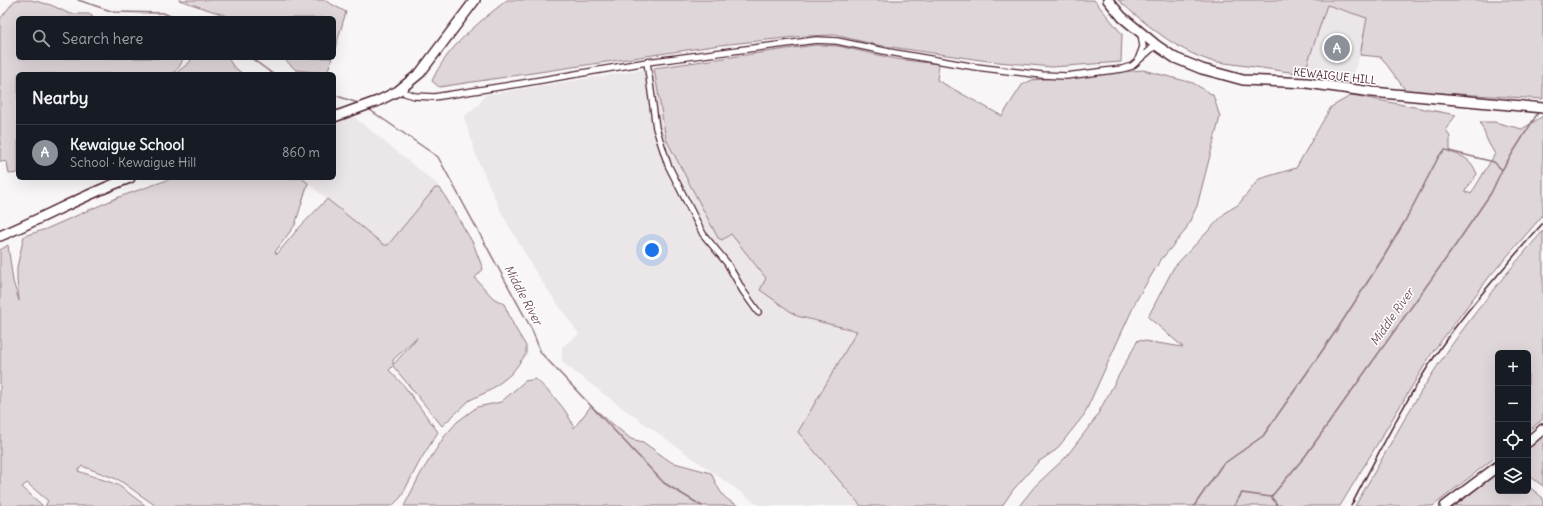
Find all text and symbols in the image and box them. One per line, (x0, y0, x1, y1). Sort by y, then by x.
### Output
search box (16, 16, 336, 60)
icon: search (30, 27, 52, 49)
text: Search here (62, 29, 143, 48)
pin: A (1324, 33, 1350, 63)
street label: KEWAIGUE HILL (1293, 65, 1377, 87)
text: Nearby (32, 87, 88, 109)
text: Kewaigue School (70, 135, 184, 154)
text: A (41, 144, 49, 161)
text: 860 m (282, 144, 320, 161)
text: School · Kewaigue Hill (70, 154, 196, 171)
your location (642, 240, 662, 260)
water label: Middle River (501, 262, 547, 329)
water label: Middle River (1367, 284, 1418, 348)
map controls (1495, 350, 1531, 494)
button: + (1495, 350, 1531, 386)
button: − (1495, 386, 1531, 422)
button: locate (1495, 422, 1531, 458)
button: layers (1495, 458, 1531, 494)

